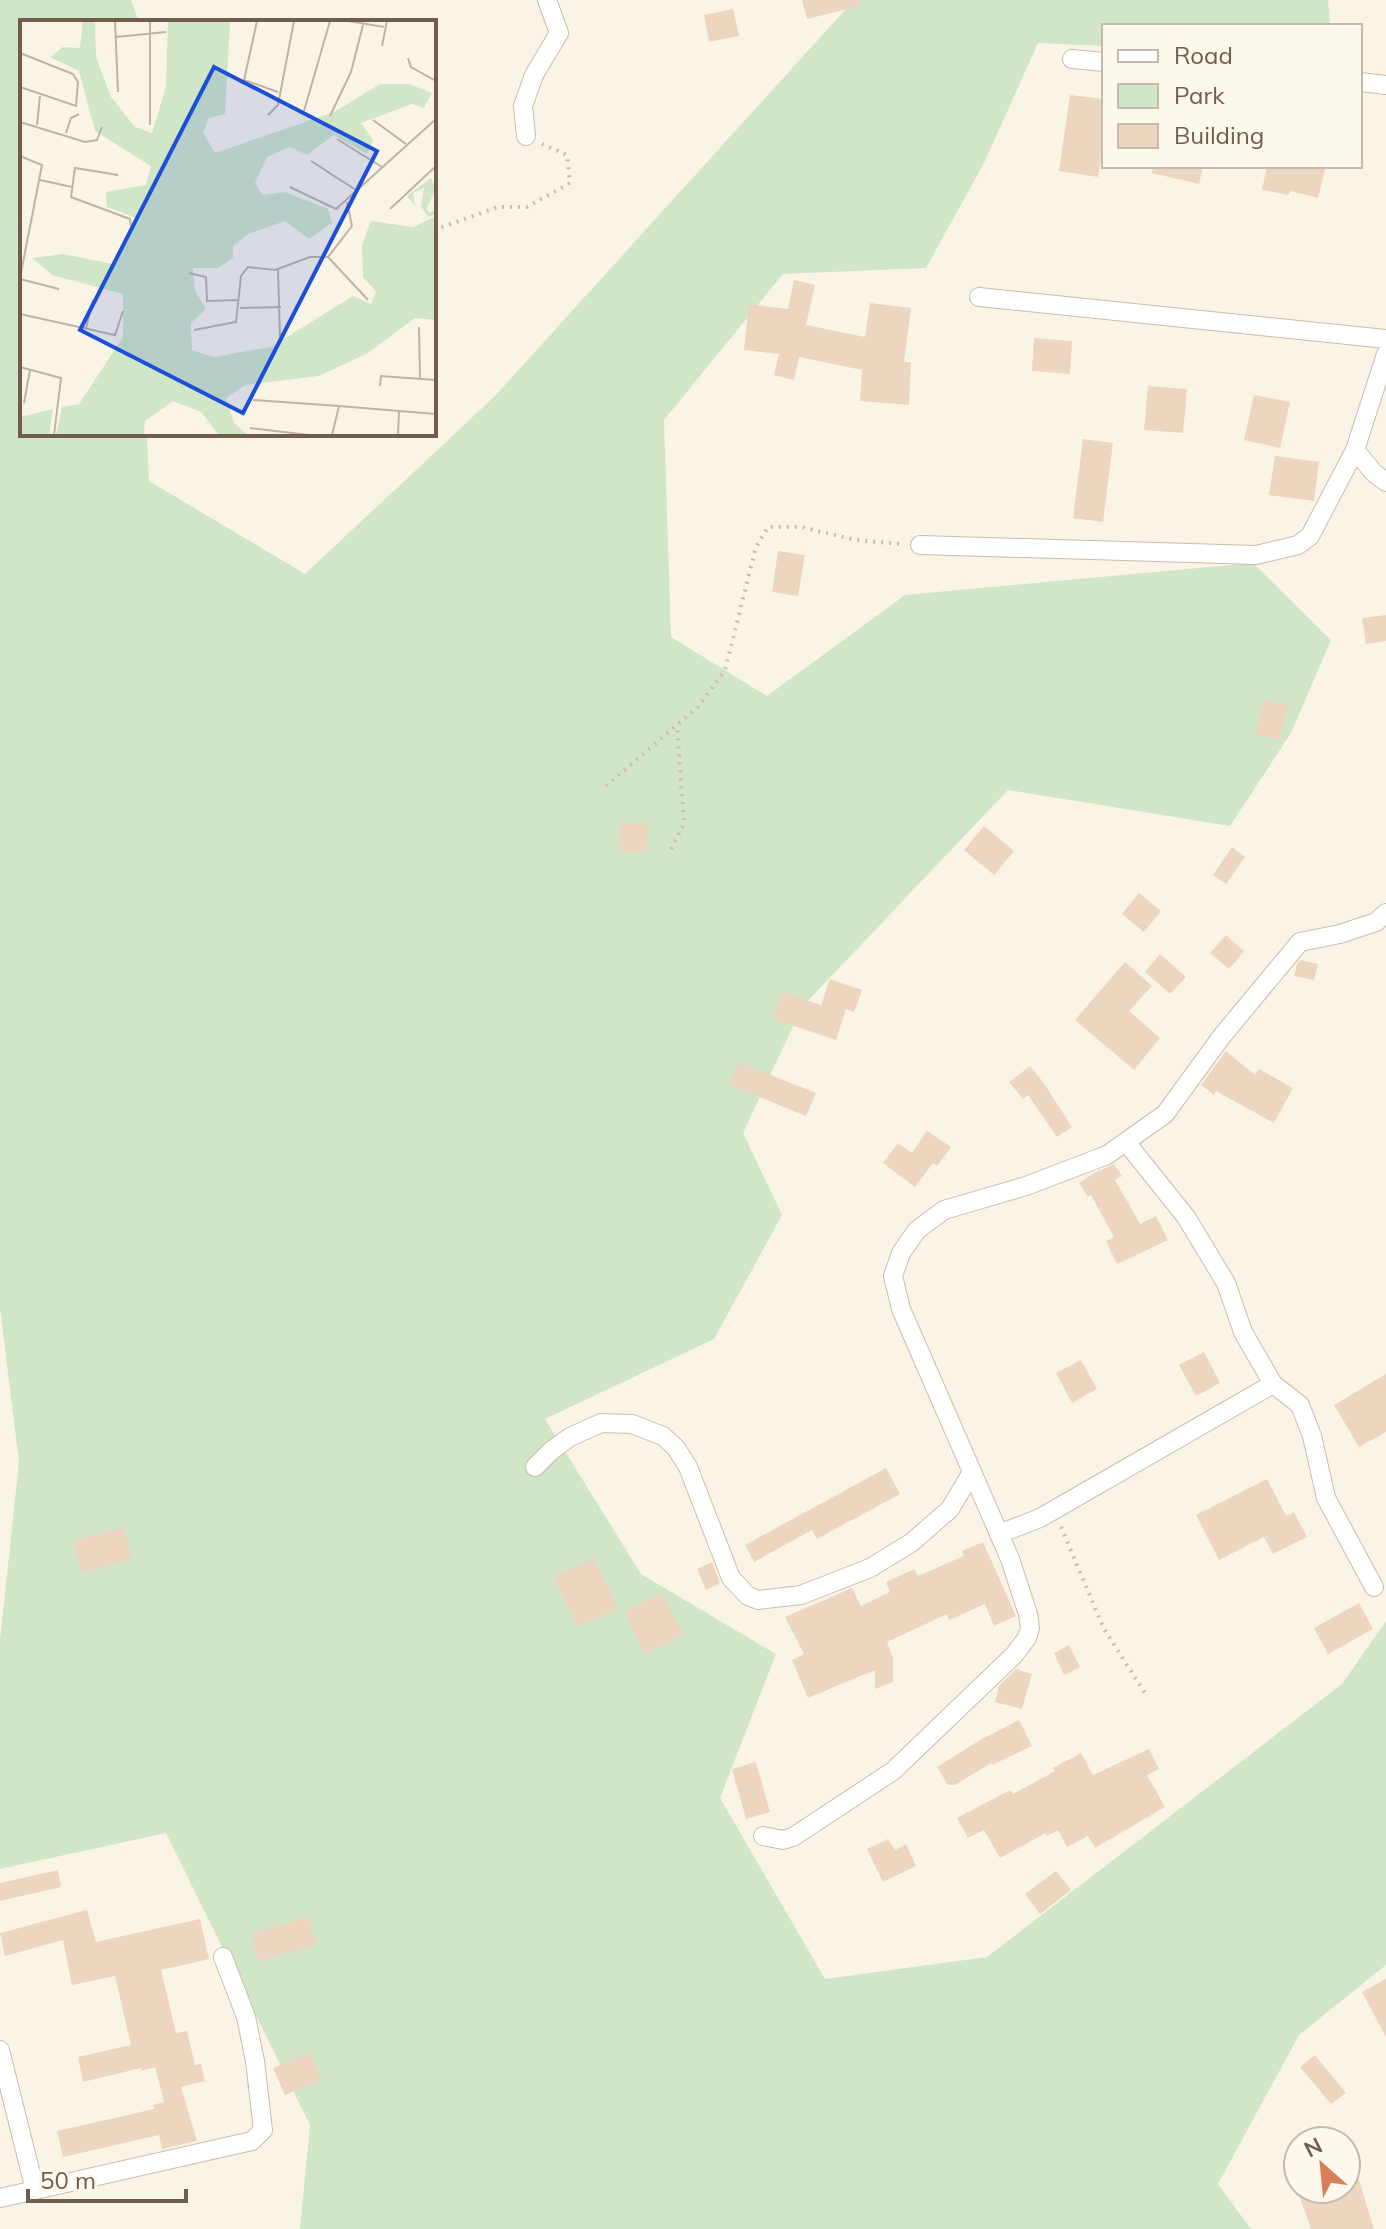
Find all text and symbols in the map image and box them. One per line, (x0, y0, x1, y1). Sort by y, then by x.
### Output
inset map (20, 20, 436, 436)
legend (1102, 24, 1362, 168)
text: Road (1174, 40, 1233, 70)
text: Park (1174, 80, 1225, 110)
text: Building (1174, 120, 1264, 150)
north arrow (1282, 2125, 1362, 2205)
text: N (1299, 2131, 1327, 2163)
scale bar (28, 2153, 186, 2203)
text: 50 m (40, 2165, 96, 2195)

